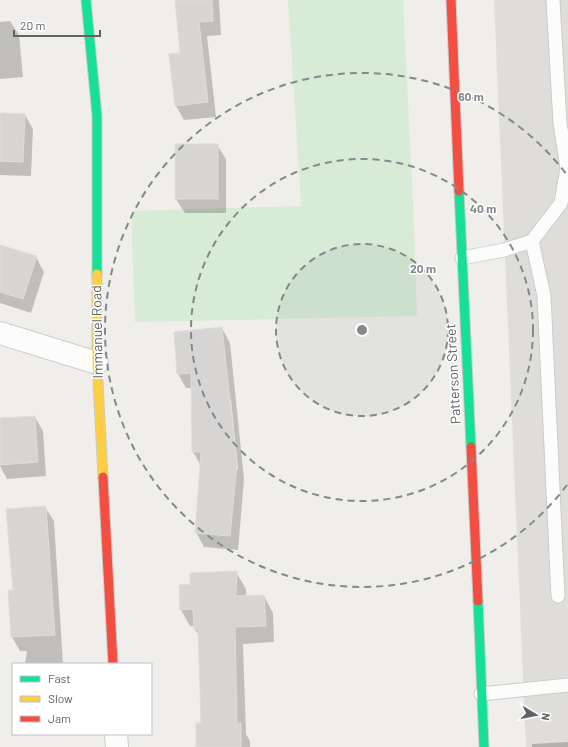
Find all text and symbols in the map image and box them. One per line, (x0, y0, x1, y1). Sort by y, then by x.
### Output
scale bar (14, 12, 100, 38)
text: 20 m (20, 18, 46, 32)
text: 60 m (458, 89, 484, 103)
text: 40 m (470, 201, 496, 215)
text: 20 m (410, 261, 436, 275)
street label: Immanuel Road (87, 285, 106, 379)
centre of rings (355, 323, 369, 337)
street label: Patterson Street (441, 323, 464, 425)
legend (12, 663, 152, 735)
text: Fast (48, 671, 71, 685)
text: Slow (48, 691, 73, 705)
north arrow (516, 695, 556, 735)
text: Jam (48, 711, 71, 725)
text: N (539, 712, 553, 722)

